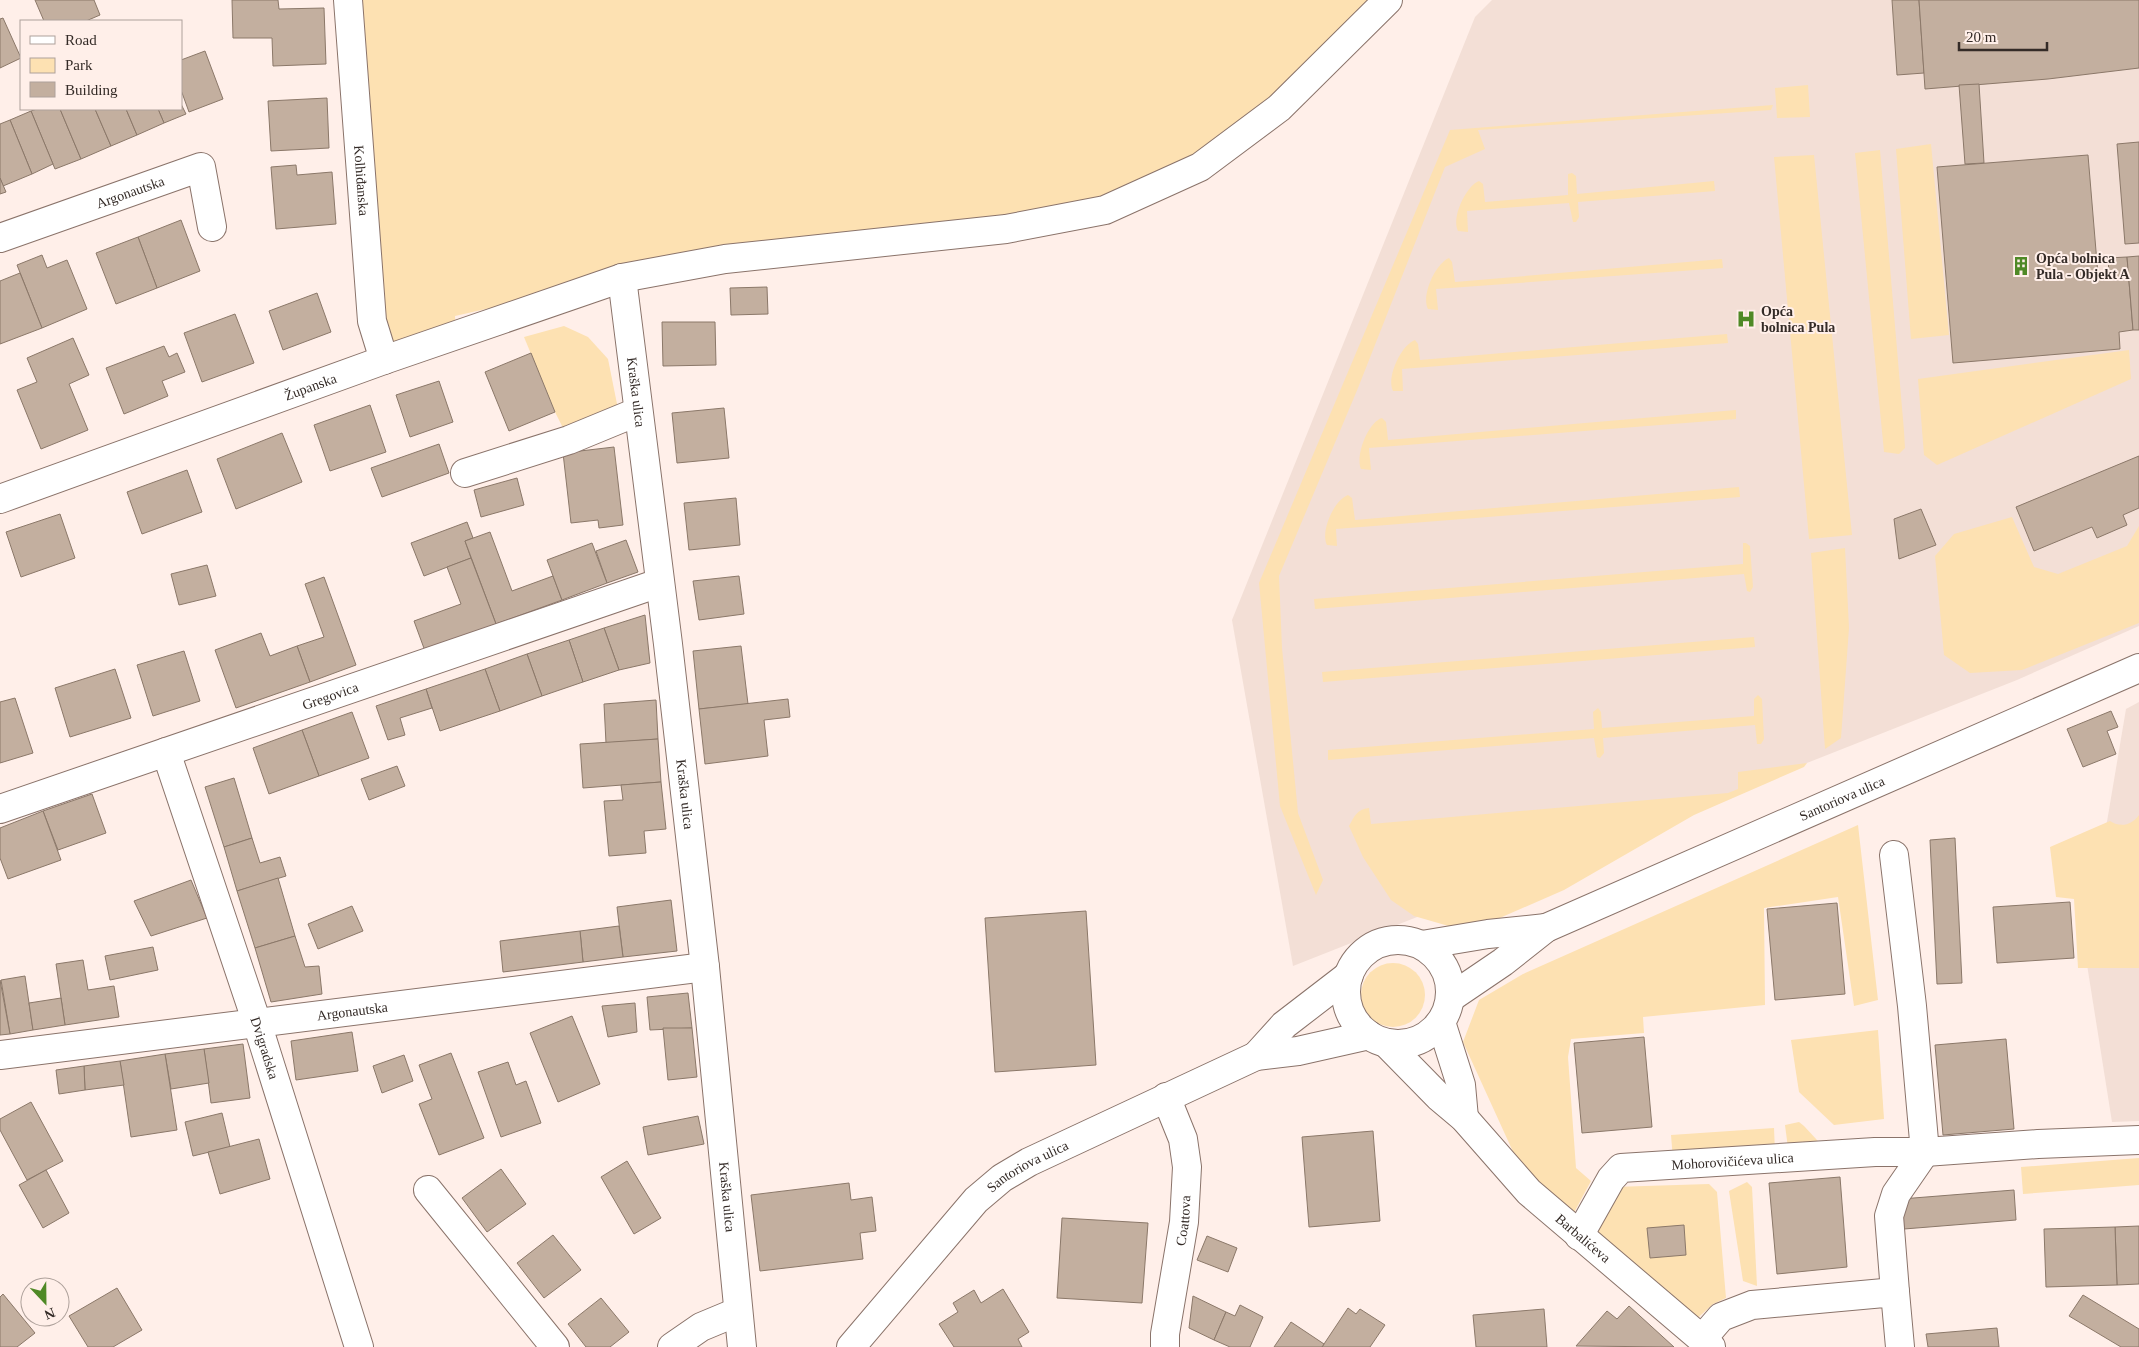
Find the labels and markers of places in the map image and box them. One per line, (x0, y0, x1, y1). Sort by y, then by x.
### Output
place label: Opća bolnica Pula - Objekt A (2036, 251, 2131, 282)
building icon: Opća bolnica Pula - Objekt A (2010, 255, 2032, 277)
place label: Opća bolnica Pula (1761, 304, 1835, 335)
hospital icon: Opća bolnica Pula (1735, 308, 1757, 330)

